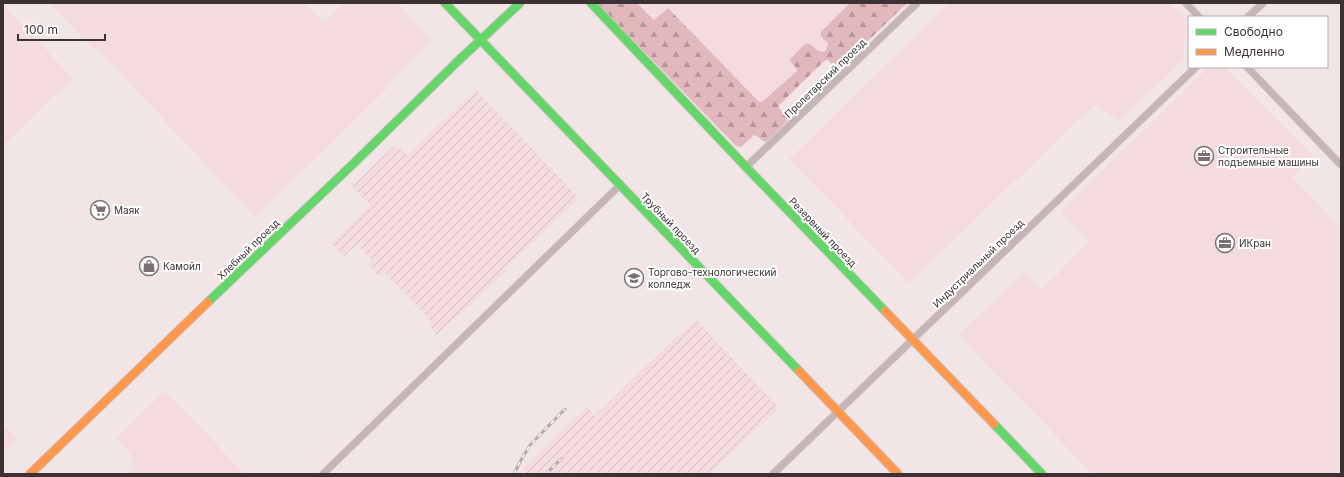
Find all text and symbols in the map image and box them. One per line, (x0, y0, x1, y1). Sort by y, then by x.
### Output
scale bar (18, 16, 105, 42)
legend (1188, 16, 1328, 68)
text: 100 m (24, 22, 58, 37)
text: Свободно (1224, 24, 1283, 39)
street label: Пролетарский проезд (782, 36, 868, 120)
text: Медленно (1224, 44, 1285, 59)
place label: Строительные подъемные машины (1218, 144, 1319, 168)
office icon: Строительные подъемные машины (1193, 145, 1215, 167)
street label: Трубный проезд (639, 190, 703, 256)
street label: Резервный проезд (787, 195, 859, 269)
supermarket icon: Маяк (89, 199, 111, 221)
place label: Маяк (114, 204, 140, 216)
street label: Хлебный проезд (215, 216, 281, 282)
street label: Индустриальный проезд (930, 216, 1026, 310)
office icon: ИКран (1214, 232, 1236, 254)
place label: ИКран (1239, 237, 1271, 249)
shop icon: Камойл (138, 255, 160, 277)
place label: Камойл (163, 260, 201, 272)
place label: Торгово-технологический колледж (648, 266, 777, 290)
school or university icon: Торгово-технологический колледж (623, 267, 645, 289)

